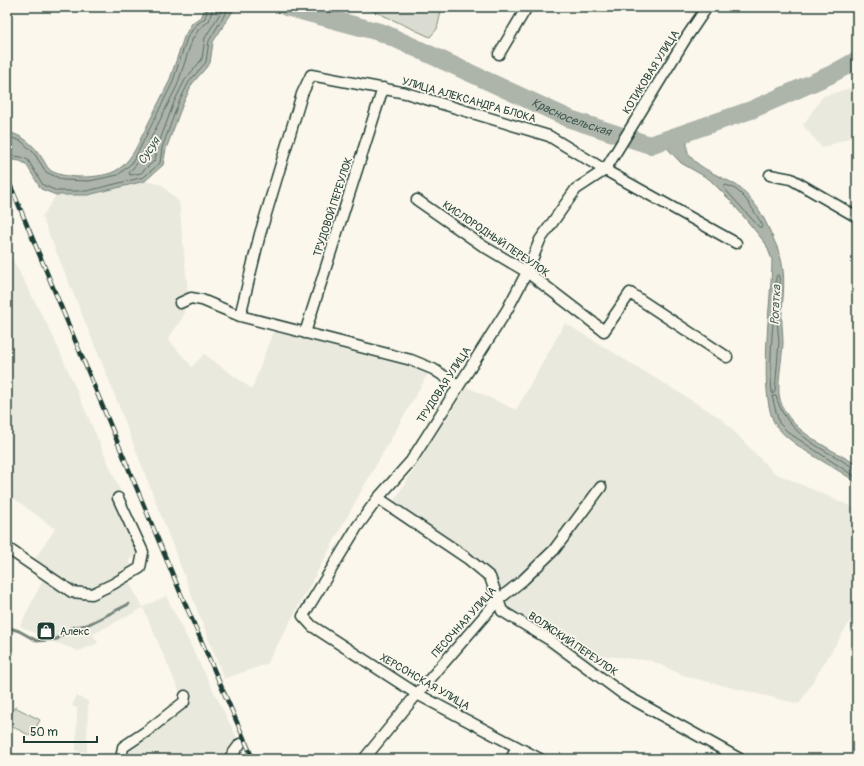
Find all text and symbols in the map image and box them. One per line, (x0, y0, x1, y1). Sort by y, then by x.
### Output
street label: КОТИКОВАЯ УЛИЦА (620, 28, 682, 116)
street label: УЛИЦА АЛЕКСАНДРА БЛОКА (400, 75, 538, 125)
water label: Красносельская (529, 95, 614, 140)
water label: Сусуя (135, 133, 164, 167)
street label: ТРУДОВОЙ ПЕРЕУЛОК (311, 156, 355, 258)
street label: КИСЛОРОДНЫЙ ПЕРЕУЛОК (440, 198, 552, 280)
water label: Рогатка (767, 283, 785, 325)
street label: ТРУДОВАЯ УЛИЦА (414, 344, 474, 426)
street label: ПЕСОЧНАЯ УЛИЦА (429, 584, 499, 660)
street label: ВОЛЖСКИЙ ПЕРЕУЛОК (526, 609, 620, 679)
shop icon: Алекс (35, 620, 57, 642)
place label: Алекс (60, 625, 90, 638)
street label: ХЕРСОНСКАЯ УЛИЦА (378, 651, 472, 713)
scale bar (24, 718, 97, 744)
text: 50 m (30, 725, 58, 740)

